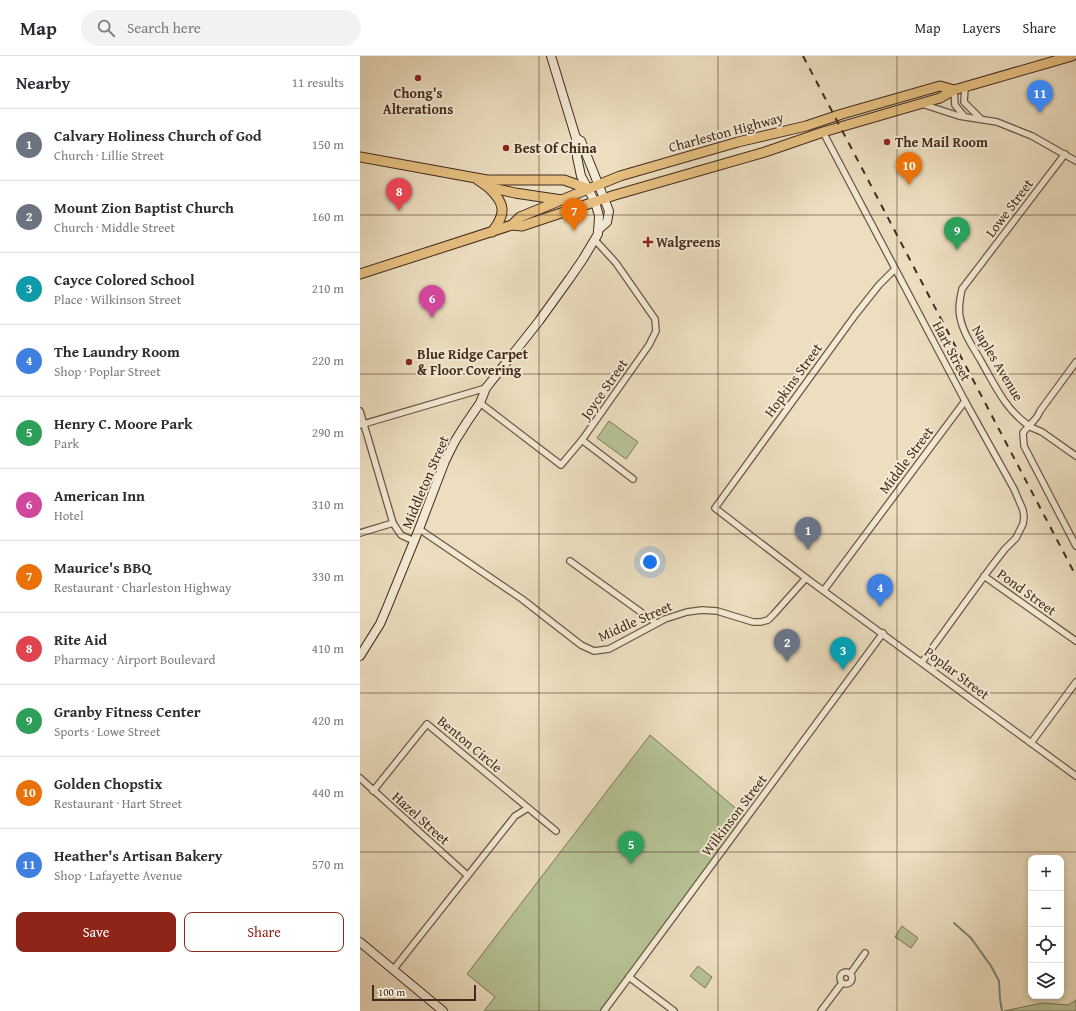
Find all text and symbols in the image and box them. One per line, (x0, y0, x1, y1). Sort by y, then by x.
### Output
search box (81, 10, 361, 46)
text: Map (20, 14, 57, 42)
icon: search (95, 17, 117, 39)
text: Search here (127, 17, 201, 38)
text: Map (915, 18, 941, 38)
text: Layers (963, 18, 1001, 38)
text: Share (1023, 18, 1056, 38)
text: Nearby (16, 70, 70, 95)
text: 11 results (292, 73, 344, 92)
marker: Chong's Alterations (413, 73, 423, 83)
pin: 11 (1027, 80, 1053, 113)
place label: Chong's Alterations (383, 83, 453, 119)
street label: Charleston Highway (666, 107, 786, 157)
text: Calvary Holiness Church of God (54, 125, 262, 146)
place label: The Mail Room (895, 132, 988, 152)
text: 1 (26, 135, 32, 154)
text: 150 m (312, 135, 344, 154)
marker: The Mail Room (882, 137, 892, 147)
place label: Best Of China (514, 138, 598, 158)
marker: Best Of China (501, 143, 511, 153)
text: Church · Lillie Street (54, 146, 164, 165)
pin: 10 (896, 152, 922, 185)
street label: Lowe Street (980, 175, 1038, 241)
pin: 8 (386, 178, 412, 211)
text: Mount Zion Baptist Church (54, 197, 234, 218)
pin: 7 (561, 198, 587, 231)
text: 2 (26, 207, 32, 226)
text: 160 m (312, 207, 344, 226)
pin: 9 (944, 217, 970, 250)
text: Church · Middle Street (54, 218, 175, 237)
place label: Walgreens (656, 232, 721, 252)
marker: Walgreens (643, 237, 653, 247)
text: Cayce Colored School (54, 269, 195, 290)
text: 3 (26, 279, 32, 298)
text: 210 m (312, 279, 344, 298)
pin: 6 (419, 285, 445, 318)
text: Place · Wilkinson Street (54, 290, 181, 309)
street label: Hart Street (928, 318, 976, 384)
street label: Naples Avenue (967, 321, 1029, 405)
street label: Hopkins Street (759, 339, 827, 421)
text: The Laundry Room (54, 341, 180, 362)
place label: Blue Ridge Carpet & Floor Covering (417, 344, 529, 380)
text: 4 (26, 351, 32, 370)
text: 220 m (312, 351, 344, 370)
street label: Joyce Street (575, 355, 632, 425)
marker: Blue Ridge Carpet & Floor Covering (404, 357, 414, 367)
text: Shop · Poplar Street (54, 362, 161, 381)
text: Henry C. Moore Park (54, 413, 193, 434)
street label: Middle Street (874, 422, 938, 498)
text: 5 (26, 423, 32, 442)
text: 290 m (312, 423, 344, 442)
street label: Middleton Street (396, 432, 454, 532)
text: Park (54, 434, 79, 453)
text: American Inn (54, 485, 145, 506)
text: 6 (26, 495, 32, 514)
text: 310 m (312, 495, 344, 514)
text: Hotel (54, 506, 84, 525)
pin: 1 (795, 517, 821, 550)
your location (640, 552, 660, 572)
text: Maurice's BBQ (54, 557, 151, 578)
street label: Pond Street (993, 564, 1061, 620)
text: 7 (26, 567, 32, 586)
text: 330 m (312, 567, 344, 586)
pin: 4 (867, 574, 893, 607)
text: Restaurant · Charleston Highway (54, 578, 232, 597)
street label: Middle Street (595, 596, 675, 646)
text: Rite Aid (54, 629, 107, 650)
pin: 2 (774, 629, 800, 662)
pin: 3 (830, 637, 856, 670)
text: 8 (26, 639, 32, 658)
text: 410 m (312, 639, 344, 658)
street label: Poplar Street (920, 642, 994, 704)
text: Pharmacy · Airport Boulevard (54, 650, 215, 669)
text: Granby Fitness Center (54, 701, 201, 722)
text: 9 (26, 711, 32, 730)
text: 420 m (312, 711, 344, 730)
street label: Benton Circle (433, 711, 507, 777)
text: Sports · Lowe Street (54, 722, 161, 741)
street label: Wilkinson Street (697, 770, 771, 860)
text: Golden Chopstix (54, 773, 162, 794)
text: 10 (22, 783, 36, 802)
text: 440 m (312, 783, 344, 802)
street label: Hazel Street (388, 787, 454, 849)
text: Restaurant · Hart Street (54, 794, 182, 813)
pin: 5 (618, 831, 644, 864)
text: Heather's Artisan Bakery (54, 845, 222, 866)
text: 11 (22, 855, 36, 874)
text: 570 m (312, 855, 344, 874)
map controls (1028, 855, 1064, 999)
button: + (1028, 855, 1064, 891)
text: Shop · Lafayette Avenue (54, 866, 182, 885)
button: − (1028, 891, 1064, 927)
button: Save (16, 912, 176, 952)
button: Share (184, 912, 344, 952)
button: locate (1028, 927, 1064, 963)
button: layers (1028, 963, 1064, 999)
scale bar (372, 983, 476, 1002)
text: 100 m (378, 984, 405, 1000)

